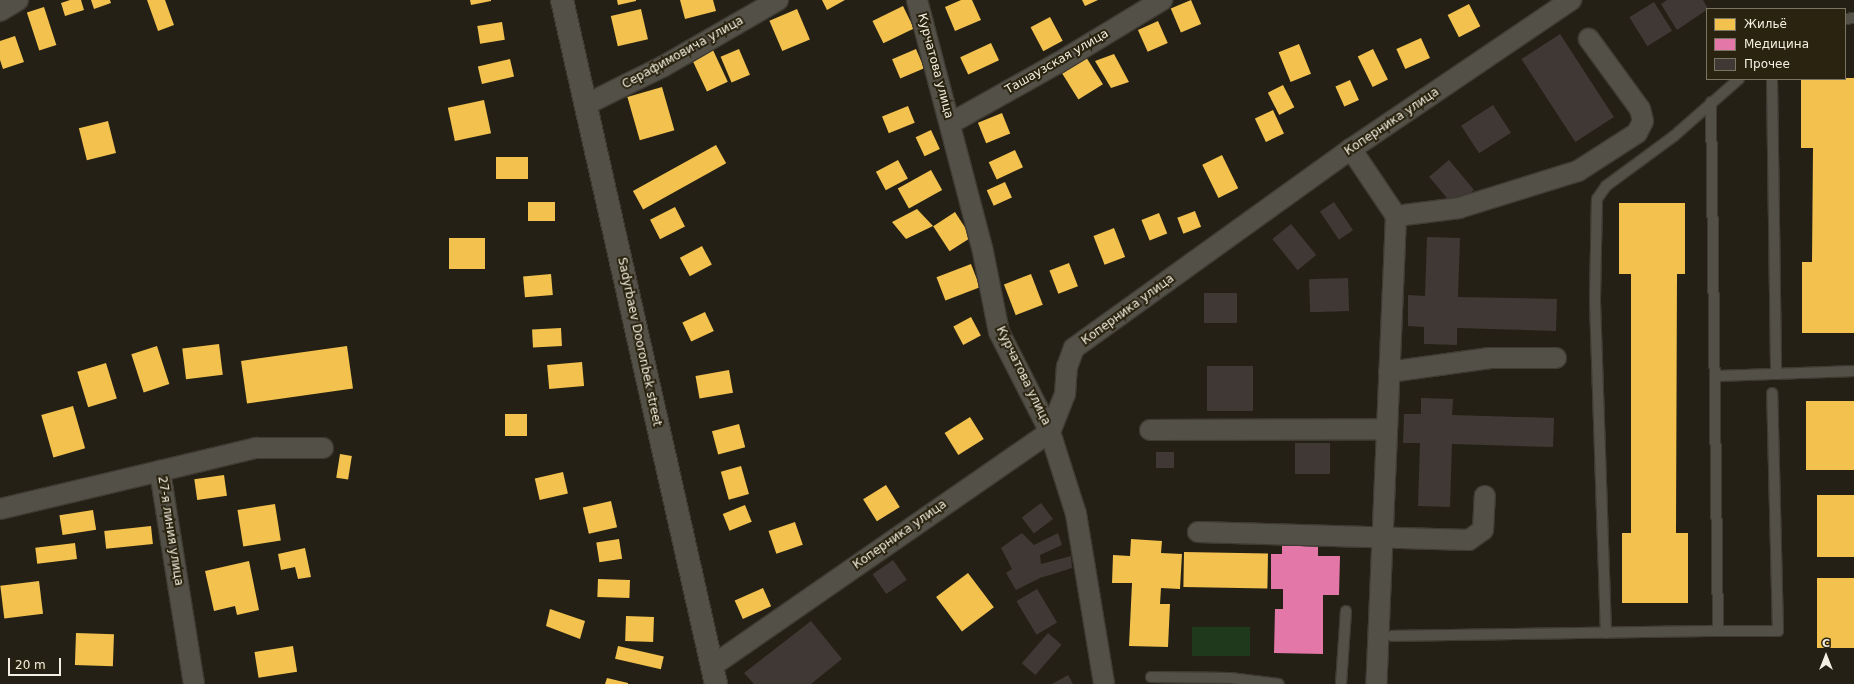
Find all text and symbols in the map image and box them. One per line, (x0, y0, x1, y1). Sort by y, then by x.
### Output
legend (1706, 8, 1846, 80)
street label: Курчатова улица (914, 12, 956, 120)
street label: Серафимовича улица (620, 14, 746, 92)
text: Жильё (1744, 17, 1787, 31)
street label: Ташаузская улица (1003, 27, 1111, 97)
text: Медицина (1744, 37, 1809, 51)
text: Прочее (1744, 57, 1790, 71)
street label: Коперника улица (1342, 85, 1442, 159)
street label: Sadyrbaev Dooronbek street (614, 256, 664, 428)
street label: Коперника улица (1079, 272, 1177, 348)
street label: Курчатова улица (993, 324, 1053, 428)
street label: 27-я линия улица (154, 475, 186, 587)
street label: Коперника улица (850, 497, 950, 573)
north arrow (1806, 636, 1846, 676)
text: С (1822, 637, 1830, 650)
scale bar (10, 650, 63, 676)
text: 20 m (15, 658, 46, 672)

